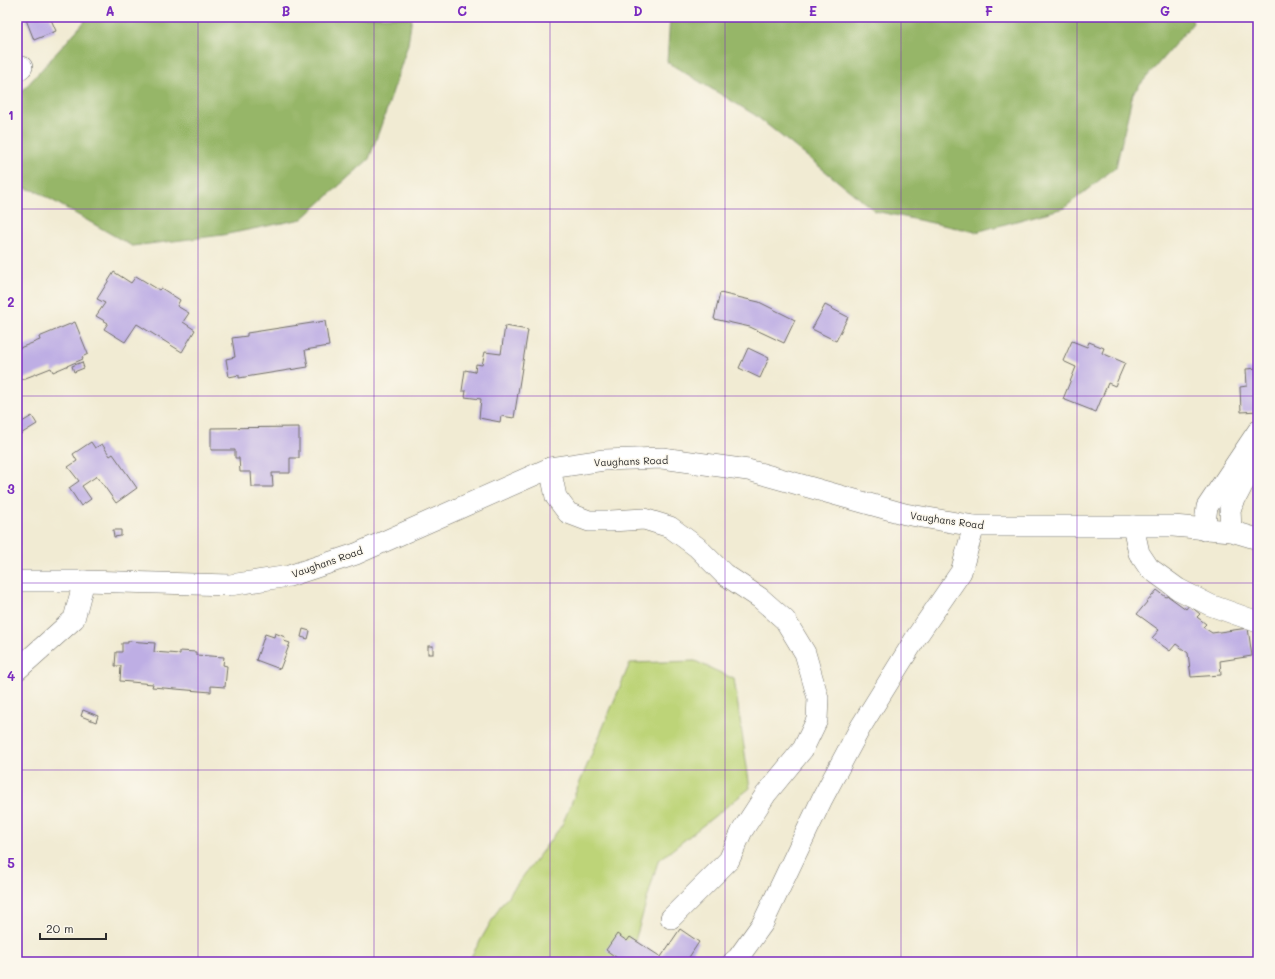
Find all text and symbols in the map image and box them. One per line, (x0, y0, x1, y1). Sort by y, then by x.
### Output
text: A (105, 2, 115, 19)
text: B (282, 2, 291, 19)
text: C (457, 2, 467, 19)
text: D (633, 2, 643, 19)
text: E (809, 2, 817, 19)
text: F (985, 2, 993, 19)
text: G (1160, 2, 1170, 19)
text: 1 (8, 106, 14, 123)
text: 2 (7, 293, 15, 310)
street label: Vaughans Road (594, 453, 668, 469)
text: 3 (7, 480, 15, 497)
street label: Vaughans Road (909, 508, 985, 532)
street label: Vaughans Road (290, 543, 364, 581)
text: 4 (7, 667, 15, 684)
text: 5 (7, 854, 15, 871)
scale bar (40, 915, 106, 941)
text: 20 m (46, 920, 74, 936)

